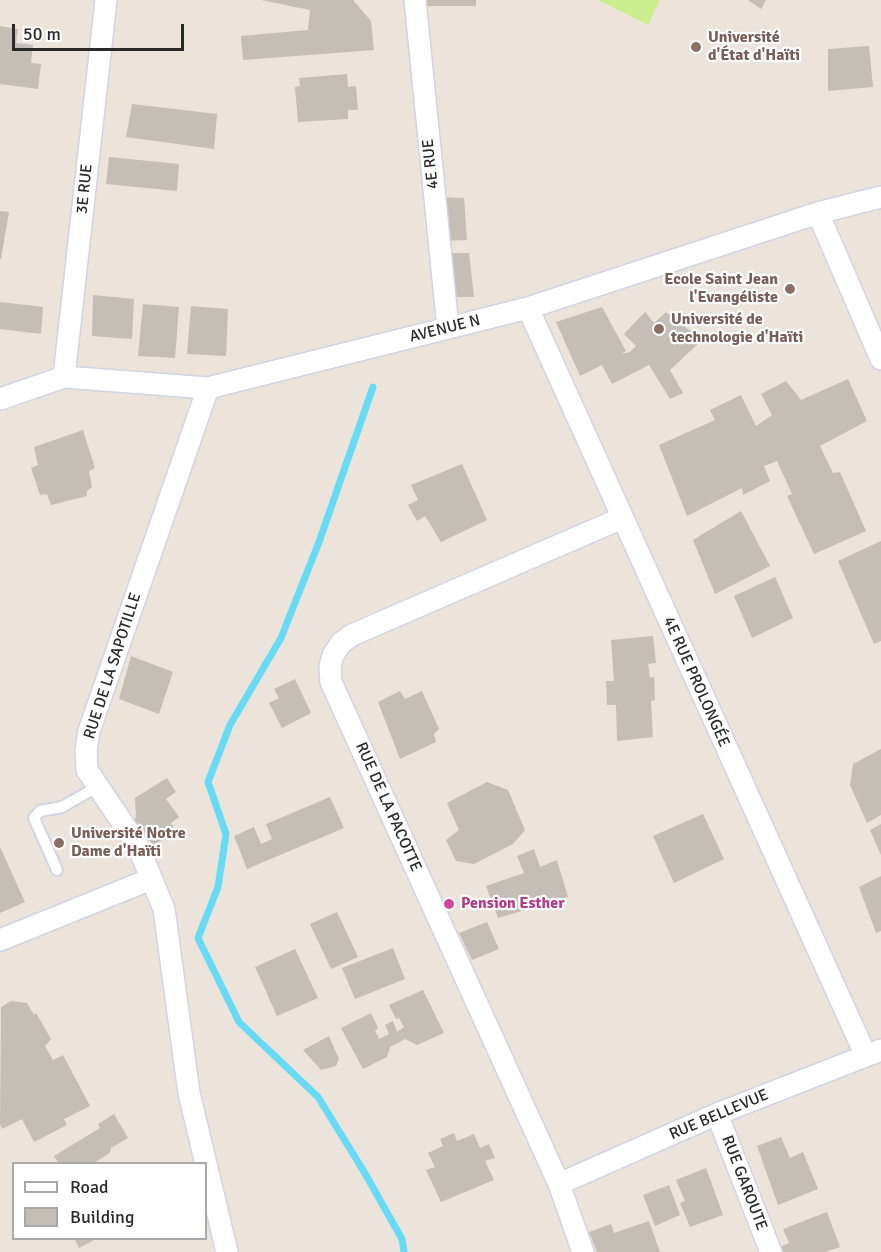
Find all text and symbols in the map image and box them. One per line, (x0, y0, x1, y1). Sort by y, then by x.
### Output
scale bar (15, 12, 188, 50)
text: 50 m (23, 23, 61, 45)
place label: Université d'État d'Haïti (708, 28, 800, 66)
marker: Université d'État d'Haïti (689, 40, 703, 54)
street label: 4E RUE (419, 138, 443, 190)
street label: 3E RUE (73, 163, 97, 215)
place label: Ecole Saint Jean l'Evangéliste (664, 270, 778, 308)
marker: Ecole Saint Jean l'Evangéliste (783, 282, 797, 296)
place label: Université de technologie d'Haïti (671, 310, 803, 348)
street label: AVENUE N (408, 311, 482, 347)
marker: Université de technologie d'Haïti (652, 322, 666, 336)
street label: RUE DE LA SAPOTILLE (80, 590, 146, 742)
street label: 4E RUE PROLONGÉE (659, 614, 733, 750)
street label: RUE DE LA PACOTTE (351, 739, 425, 875)
place label: Université Notre Dame d'Haïti (71, 824, 186, 862)
marker: Université Notre Dame d'Haïti (52, 836, 66, 850)
place label: Pension Esther (461, 894, 565, 914)
marker: Pension Esther (442, 897, 456, 911)
street label: RUE BELLEVUE (667, 1085, 771, 1145)
street label: RUE GAROUTE (717, 1133, 771, 1233)
legend (12, 1162, 207, 1240)
text: Road (70, 1176, 109, 1198)
text: Building (70, 1206, 134, 1228)

